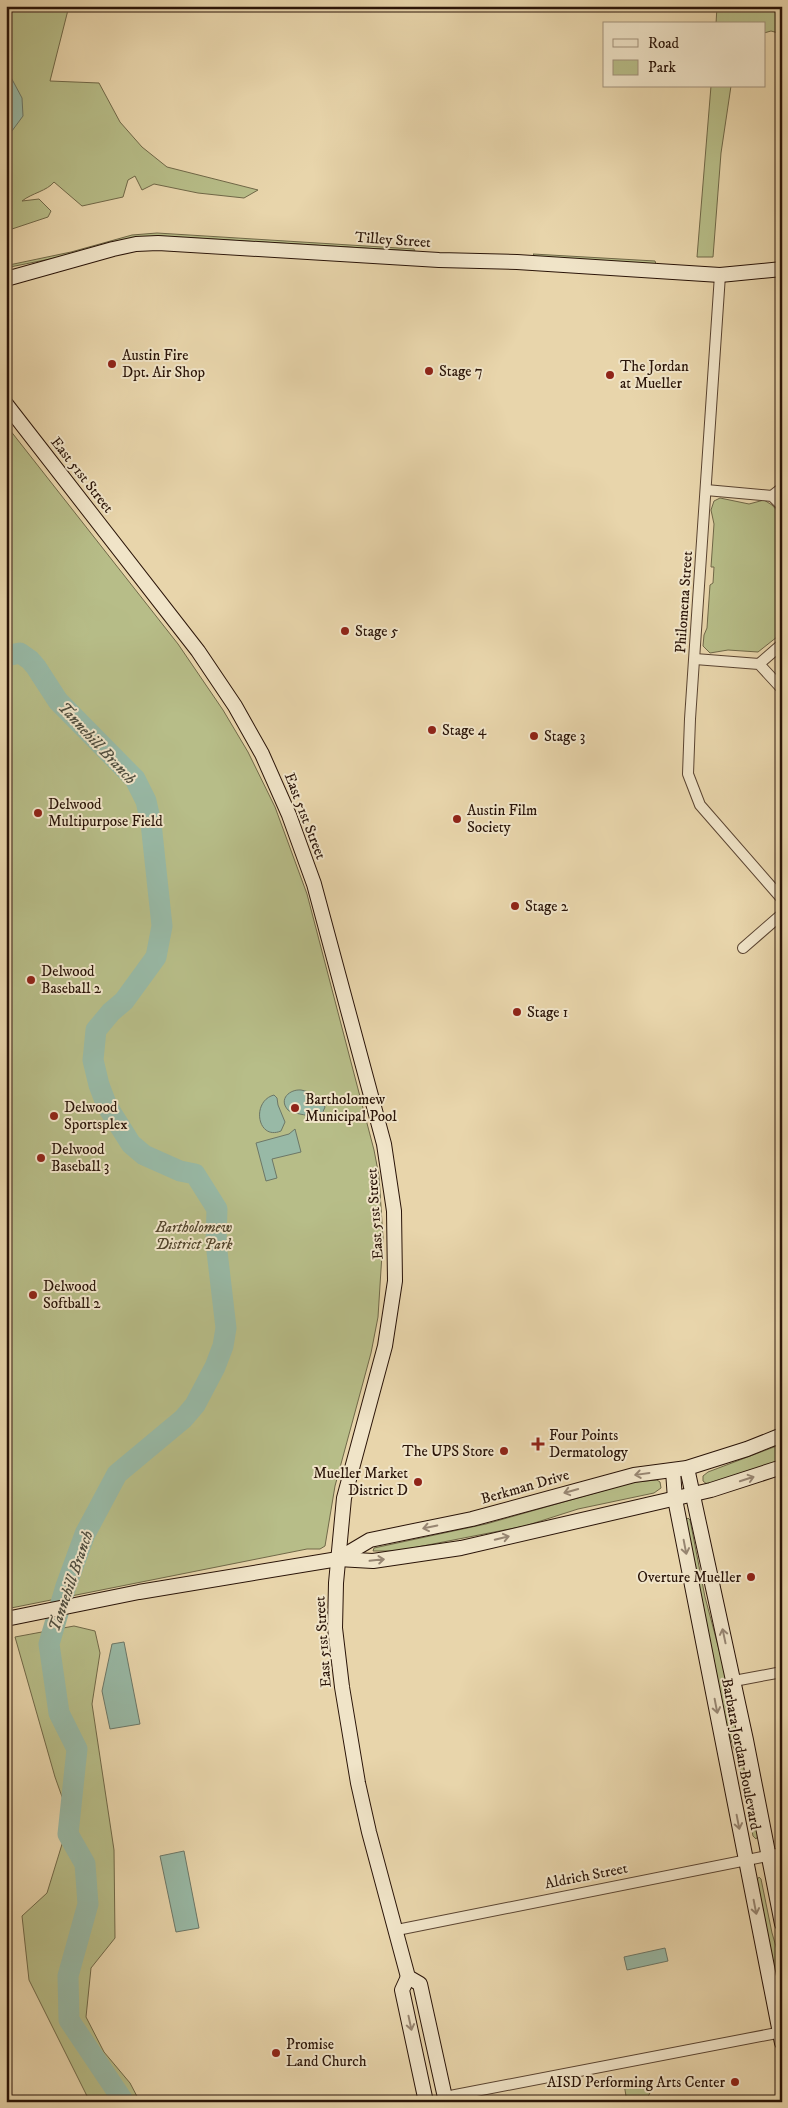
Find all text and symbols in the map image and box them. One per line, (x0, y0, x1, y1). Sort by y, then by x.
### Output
legend (603, 22, 766, 88)
text: Road (648, 34, 680, 53)
text: Park (648, 58, 677, 77)
street label: Tilley Street (354, 228, 432, 252)
place label: Austin Fire Dpt. Air Shop (122, 346, 205, 382)
place label: The Jordan at Mueller (620, 357, 689, 393)
marker: Austin Fire Dpt. Air Shop (106, 358, 118, 370)
place label: Stage 7 (439, 362, 483, 381)
marker: Stage 7 (423, 365, 435, 377)
marker: The Jordan at Mueller (604, 369, 616, 381)
street label: East 51st Street (46, 433, 118, 517)
street label: Philomena Street (671, 550, 697, 654)
place label: Stage 5 (355, 622, 399, 641)
marker: Stage 5 (339, 625, 351, 637)
water label: Tannehill Branch (54, 698, 140, 788)
place label: Stage 4 (442, 721, 487, 740)
marker: Stage 4 (426, 724, 438, 736)
place label: Stage 3 (544, 727, 585, 746)
marker: Stage 3 (528, 730, 540, 742)
street label: East 51st Street (280, 770, 330, 862)
place label: Delwood Multipurpose Field (48, 795, 163, 831)
place label: Austin Film Society (467, 801, 537, 837)
marker: Delwood Multipurpose Field (32, 807, 44, 819)
marker: Austin Film Society (451, 813, 463, 825)
place label: Stage 2 (525, 897, 569, 916)
marker: Stage 2 (509, 900, 521, 912)
place label: Delwood Baseball 2 (41, 962, 102, 998)
marker: Delwood Baseball 2 (25, 974, 37, 986)
place label: Stage 1 (527, 1003, 568, 1022)
marker: Stage 1 (511, 1006, 523, 1018)
place label: Bartholomew Municipal Pool (305, 1090, 397, 1126)
place label: Delwood Sportsplex (64, 1098, 128, 1134)
marker: Bartholomew Municipal Pool (289, 1102, 301, 1114)
marker: Delwood Sportsplex (48, 1110, 60, 1122)
place label: Delwood Baseball 3 (51, 1140, 109, 1176)
marker: Delwood Baseball 3 (35, 1152, 47, 1164)
street label: East 51st Street (362, 1168, 388, 1260)
park label: Bartholomew District Park (155, 1218, 233, 1254)
place label: Delwood Softball 2 (43, 1277, 101, 1313)
marker: Delwood Softball 2 (27, 1289, 39, 1301)
place label: Four Points Dermatology (549, 1426, 629, 1462)
marker: Four Points Dermatology (531, 1437, 545, 1451)
place label: The UPS Store (402, 1442, 494, 1461)
marker: The UPS Store (498, 1445, 510, 1457)
place label: Mueller Market District D (313, 1464, 408, 1500)
street label: Berkman Drive (479, 1465, 571, 1509)
one-way arrow (634, 1470, 650, 1480)
one-way arrow (738, 1474, 754, 1484)
marker: Mueller Market District D (412, 1476, 424, 1488)
one-way arrow (563, 1487, 579, 1497)
one-way arrow (423, 1523, 439, 1533)
water label: Tannehill Branch (44, 1528, 98, 1634)
one-way arrow (494, 1533, 510, 1542)
one-way arrow (680, 1538, 690, 1554)
one-way arrow (369, 1555, 385, 1564)
place label: Overture Mueller (637, 1568, 741, 1587)
marker: Overture Mueller (745, 1571, 757, 1583)
street label: East 51st Street (310, 1596, 336, 1688)
one-way arrow (719, 1629, 728, 1645)
street label: Barbara Jordan Boulevard (717, 1677, 765, 1832)
one-way arrow (711, 1698, 721, 1714)
one-way arrow (734, 1813, 743, 1829)
street label: Aldrich Street (543, 1859, 629, 1893)
one-way arrow (751, 1899, 760, 1915)
one-way arrow (405, 2015, 415, 2031)
place label: Promise Land Church (286, 2035, 367, 2071)
marker: Promise Land Church (270, 2047, 282, 2059)
place label: AISD Performing Arts Center (547, 2073, 725, 2092)
marker: AISD Performing Arts Center (729, 2076, 741, 2088)

